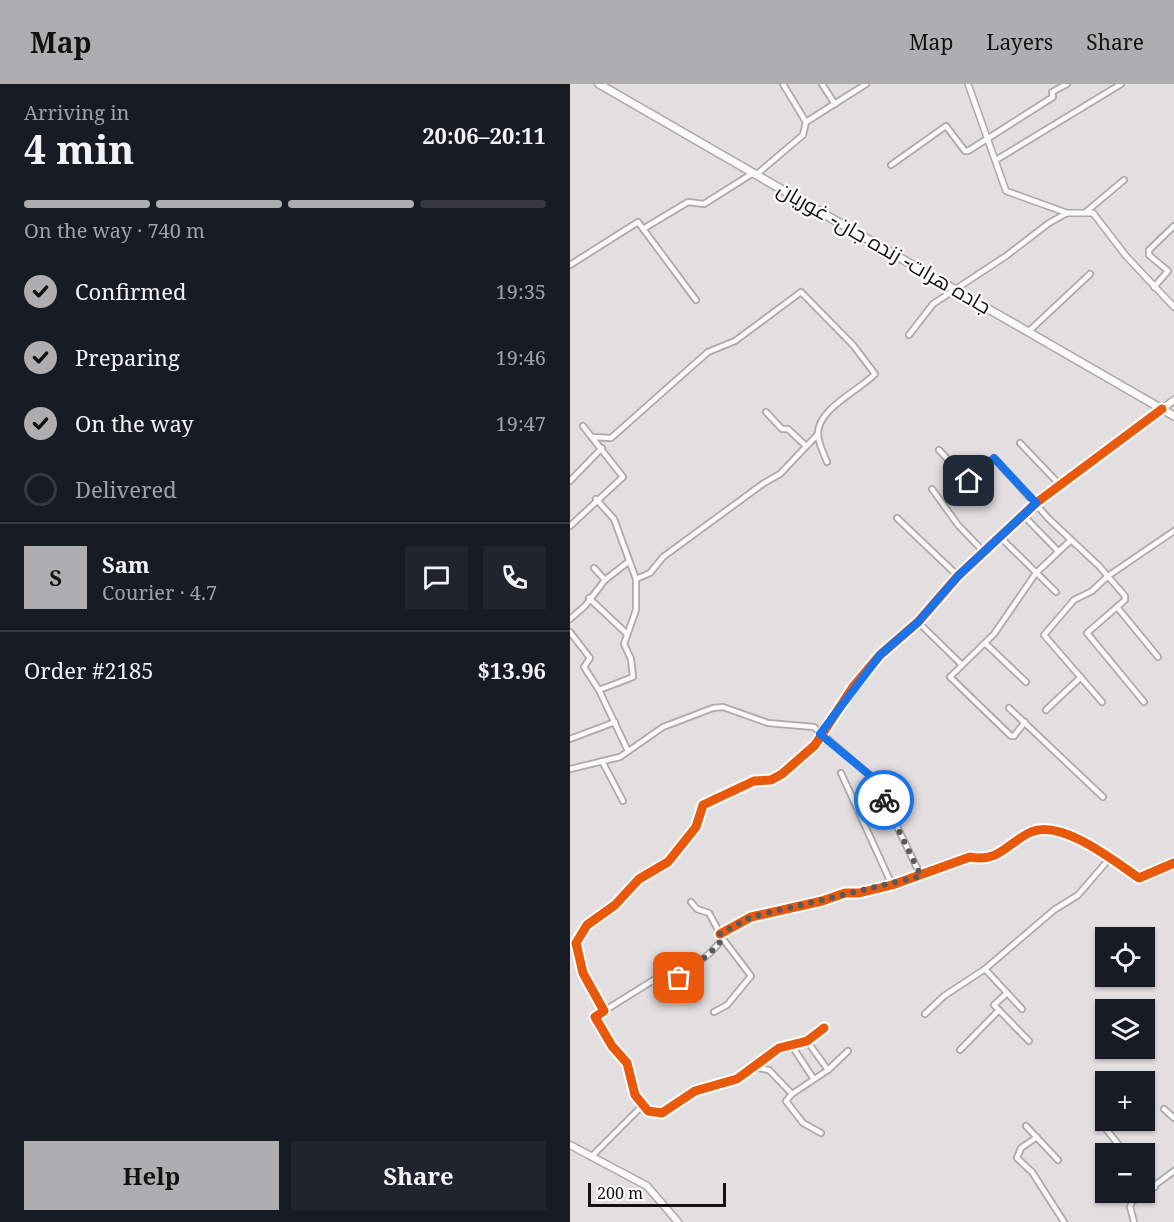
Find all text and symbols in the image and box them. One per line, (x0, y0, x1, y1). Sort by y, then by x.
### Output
text: Map (30, 23, 92, 61)
text: Map (909, 28, 953, 56)
text: Layers (986, 28, 1053, 56)
text: Share (1086, 28, 1144, 56)
text: Arriving in (24, 99, 129, 126)
text: 20:06–20:11 (422, 120, 546, 150)
text: 4 min (24, 122, 134, 175)
street label: جاده هرات- زنده جان- غوریان (772, 174, 997, 320)
text: On the way · 740 m (24, 217, 205, 244)
icon: check (24, 275, 57, 308)
text: Confirmed (75, 276, 186, 306)
text: 19:35 (496, 278, 546, 305)
icon: check (24, 341, 57, 374)
text: Preparing (75, 342, 180, 372)
text: 19:46 (496, 344, 546, 371)
icon: check (24, 407, 57, 440)
text: On the way (75, 408, 194, 438)
text: 19:47 (496, 410, 546, 437)
pin (943, 455, 994, 506)
icon: home (952, 464, 985, 497)
text: Delivered (75, 474, 177, 504)
button: chat (405, 546, 468, 609)
button: phone (483, 546, 546, 609)
text: Sam (102, 549, 150, 579)
text: S (49, 562, 62, 592)
text: Courier · 4.7 (102, 579, 217, 606)
text: Order #2185 (24, 655, 154, 685)
text: $13.96 (477, 655, 546, 685)
courier (854, 770, 914, 830)
icon: bike (868, 784, 901, 817)
map controls (1095, 927, 1155, 1203)
button: locate (1095, 927, 1155, 987)
pin (653, 952, 704, 1003)
icon: bag (662, 961, 695, 994)
button: layers (1095, 999, 1155, 1059)
button: + (1095, 1071, 1155, 1131)
button: Help (24, 1141, 279, 1210)
button: Share (291, 1141, 546, 1210)
button: − (1095, 1143, 1155, 1203)
scale bar (588, 1180, 726, 1208)
text: 200 m (597, 1182, 643, 1204)

